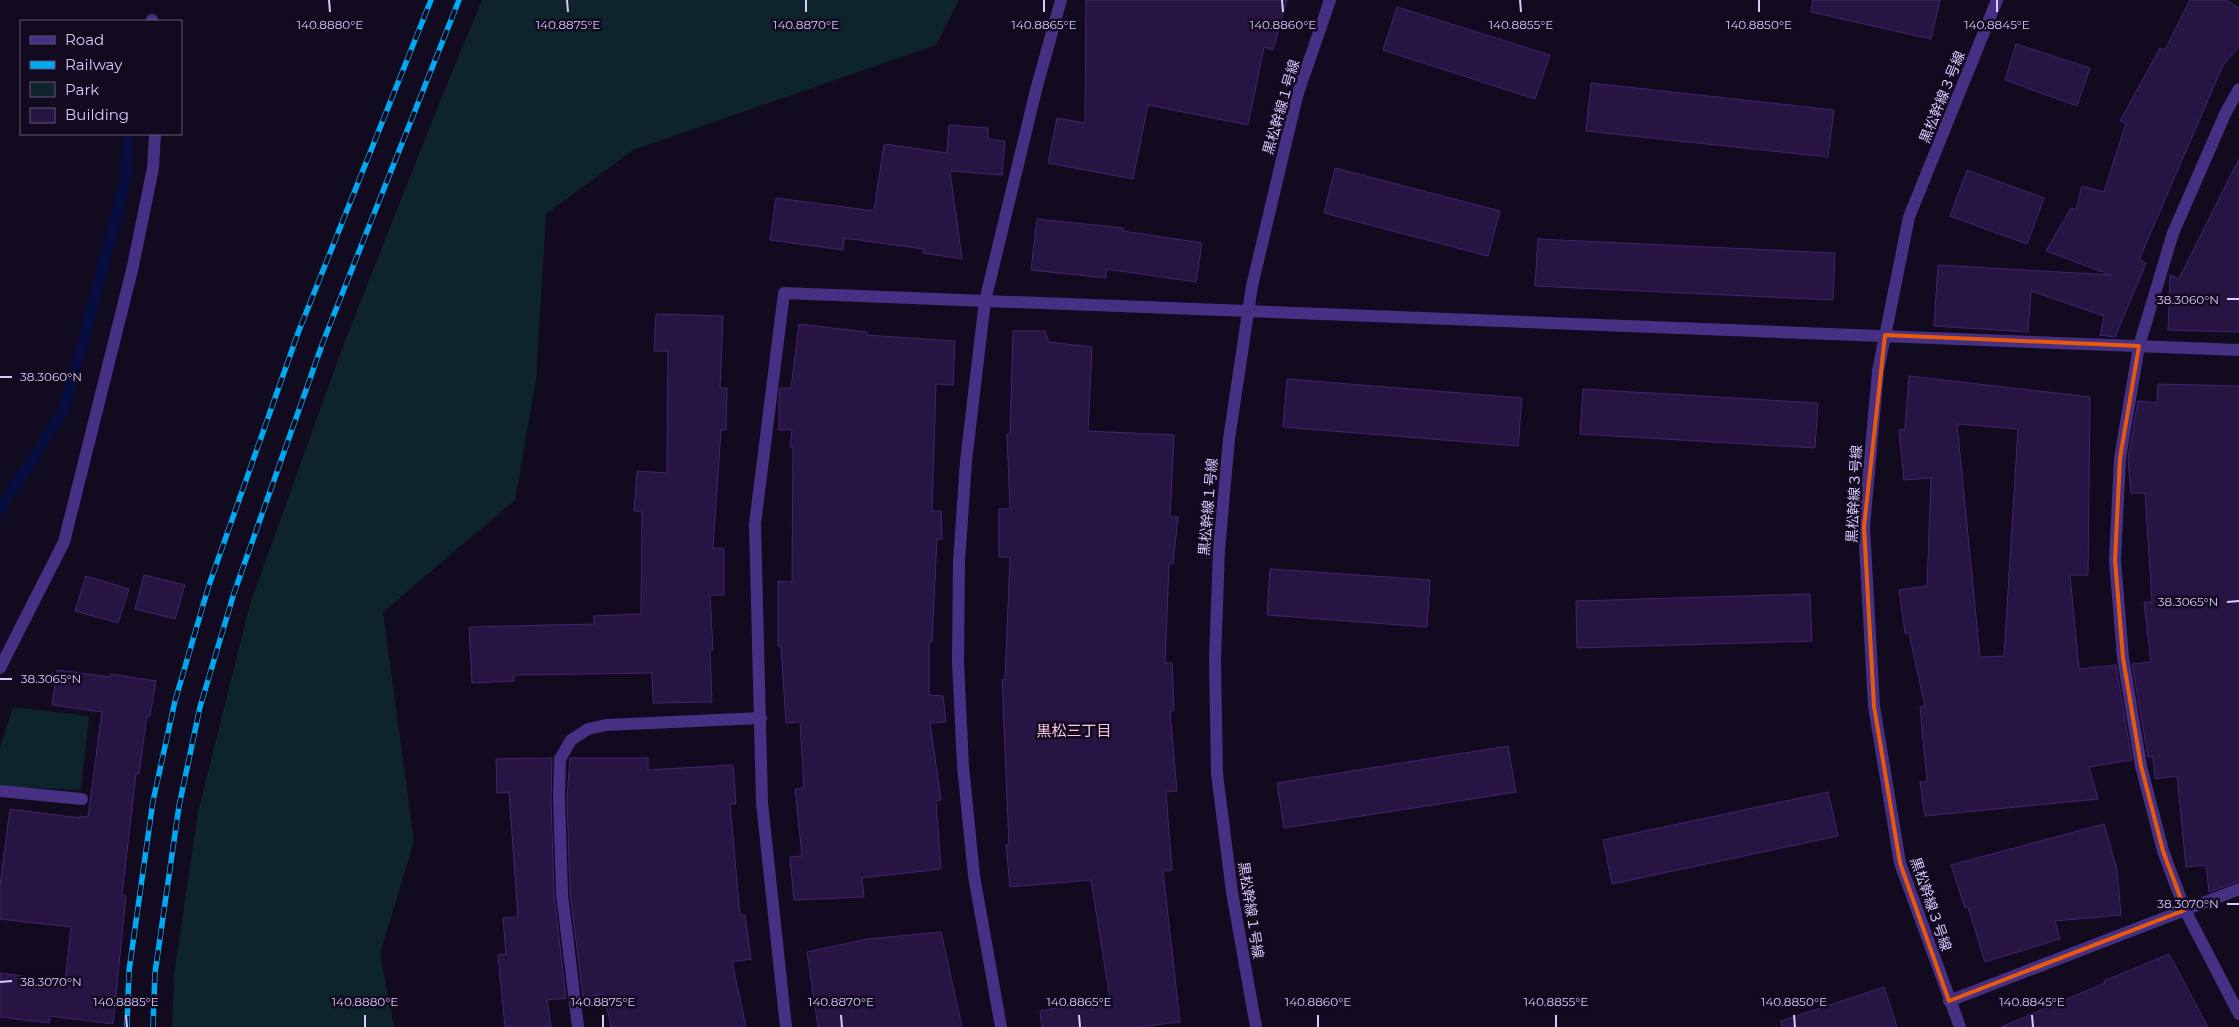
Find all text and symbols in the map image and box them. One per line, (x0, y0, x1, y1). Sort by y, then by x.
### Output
text: 140.8880°E (297, 17, 363, 32)
text: 140.8875°E (536, 17, 600, 32)
text: 140.8870°E (773, 17, 839, 32)
text: 140.8865°E (1011, 17, 1077, 32)
text: 140.8860°E (1250, 17, 1316, 32)
text: 140.8855°E (1489, 17, 1553, 32)
text: 140.8850°E (1726, 17, 1792, 32)
text: 140.8845°E (1964, 17, 2030, 32)
legend (20, 20, 182, 135)
text: Road (65, 30, 104, 49)
street label: 黒松幹線３号線 (1915, 48, 1969, 146)
text: Railway (65, 55, 123, 74)
street label: 黒松幹線１号線 (1259, 57, 1303, 157)
text: Park (65, 80, 99, 99)
text: Building (65, 105, 129, 124)
text: 38.3060°N (2157, 292, 2219, 307)
text: 38.3060°N (20, 369, 82, 384)
street label: 黒松幹線３号線 (1842, 445, 1866, 543)
street label: 黒松幹線１号線 (1195, 457, 1221, 557)
text: 38.3065°N (2158, 594, 2218, 609)
text: 38.3065°N (21, 671, 81, 686)
district label: 黒松三丁目 (1036, 721, 1112, 740)
street label: 黒松幹線３号線 (1907, 855, 1955, 953)
street label: 黒松幹線１号線 (1234, 860, 1268, 960)
text: 38.3070°N (2157, 896, 2219, 911)
text: 38.3070°N (20, 974, 82, 989)
text: 140.8885°E (93, 994, 159, 1009)
text: 140.8880°E (332, 994, 398, 1009)
text: 140.8875°E (571, 994, 635, 1009)
text: 140.8870°E (808, 994, 874, 1009)
text: 140.8865°E (1046, 994, 1112, 1009)
text: 140.8860°E (1285, 994, 1351, 1009)
text: 140.8855°E (1524, 994, 1588, 1009)
text: 140.8850°E (1761, 994, 1827, 1009)
text: 140.8845°E (1999, 994, 2065, 1009)

